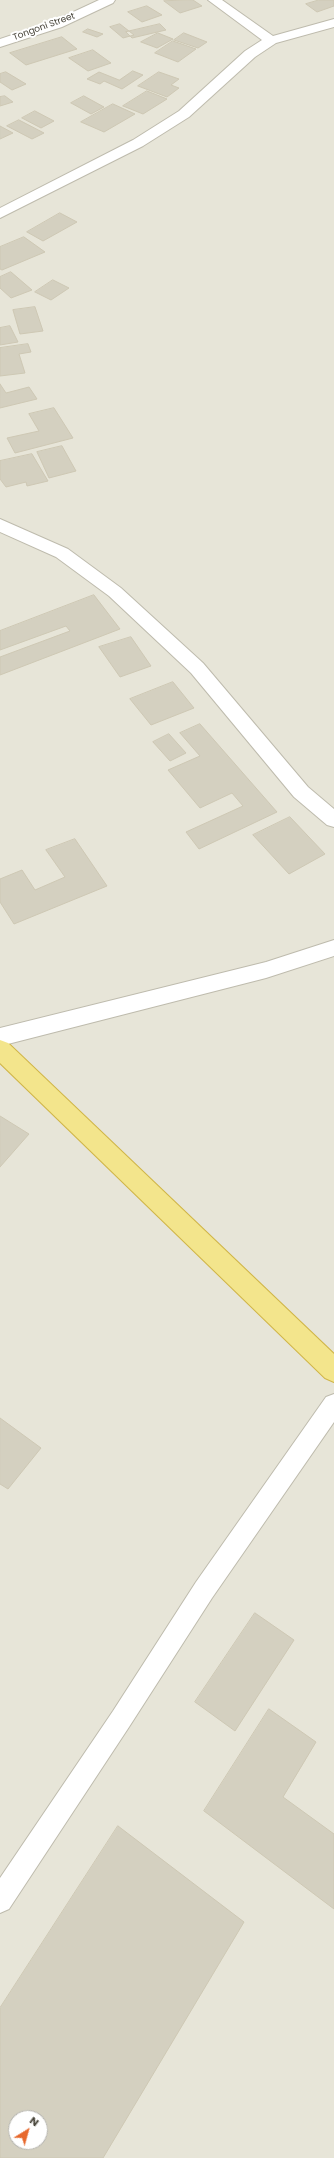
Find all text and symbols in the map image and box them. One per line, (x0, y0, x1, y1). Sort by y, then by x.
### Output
street label: Tongoni Street (12, 11, 76, 43)
north arrow (8, 2110, 48, 2150)
text: N (26, 2112, 43, 2130)

